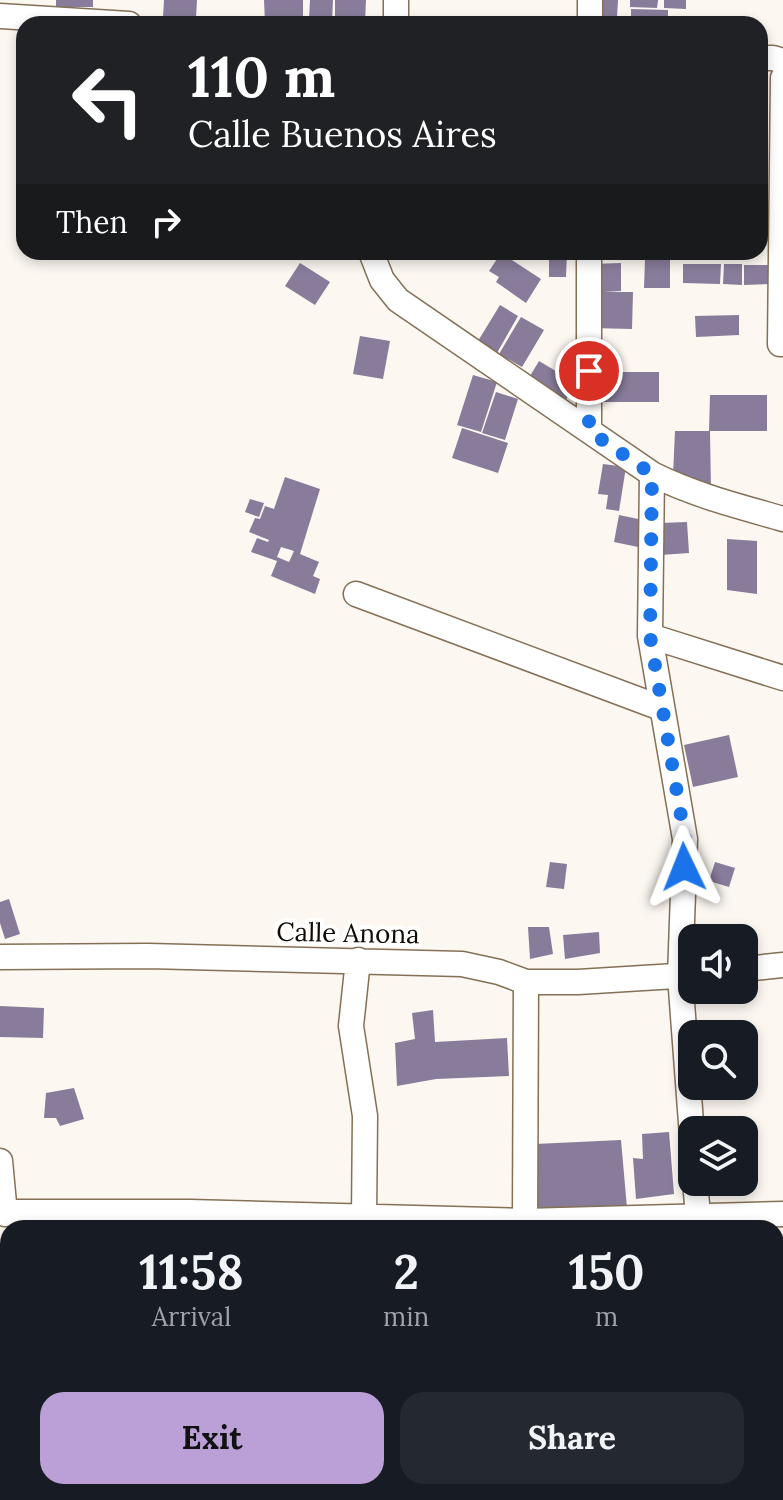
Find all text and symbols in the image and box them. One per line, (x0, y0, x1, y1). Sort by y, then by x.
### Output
text: 110 m (188, 41, 335, 112)
icon: left (56, 48, 160, 152)
text: Calle Buenos Aires (188, 111, 497, 157)
icon: right (144, 200, 188, 244)
text: Then (56, 203, 128, 241)
pin (555, 337, 623, 405)
icon: arrive (567, 349, 611, 393)
position arrow (642, 825, 726, 909)
street label: Calle Anona (276, 915, 420, 950)
map controls (678, 924, 758, 1196)
button: sound (678, 924, 758, 1004)
button: search (678, 1020, 758, 1100)
button: layers (678, 1116, 758, 1196)
text: 11:58 (139, 1241, 244, 1302)
text: 2 (393, 1241, 419, 1302)
text: 150 (569, 1241, 645, 1302)
text: Arrival (152, 1300, 231, 1333)
text: min (383, 1300, 429, 1333)
text: m (595, 1300, 618, 1333)
button: Exit (40, 1392, 384, 1484)
button: Share (400, 1392, 744, 1484)

